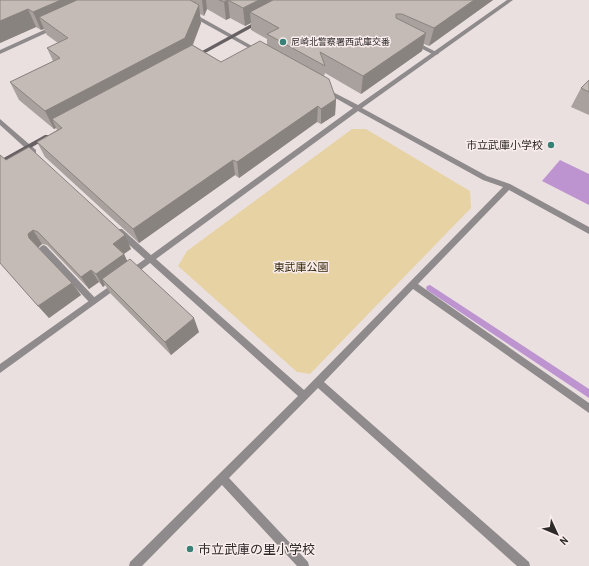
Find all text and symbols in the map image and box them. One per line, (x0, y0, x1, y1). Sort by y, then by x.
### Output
place label: 尼崎北警察署西武庫交番 (291, 36, 390, 48)
marker: 尼崎北警察署西武庫交番 (278, 37, 288, 47)
place label: 市立武庫小学校 (466, 138, 543, 152)
marker: 市立武庫小学校 (546, 140, 556, 150)
park label: 東武庫公園 (274, 260, 329, 274)
north arrow (537, 514, 577, 554)
text: N (557, 534, 571, 548)
place label: 市立武庫の里小学校 (198, 541, 315, 558)
marker: 市立武庫の里小学校 (185, 544, 195, 554)

